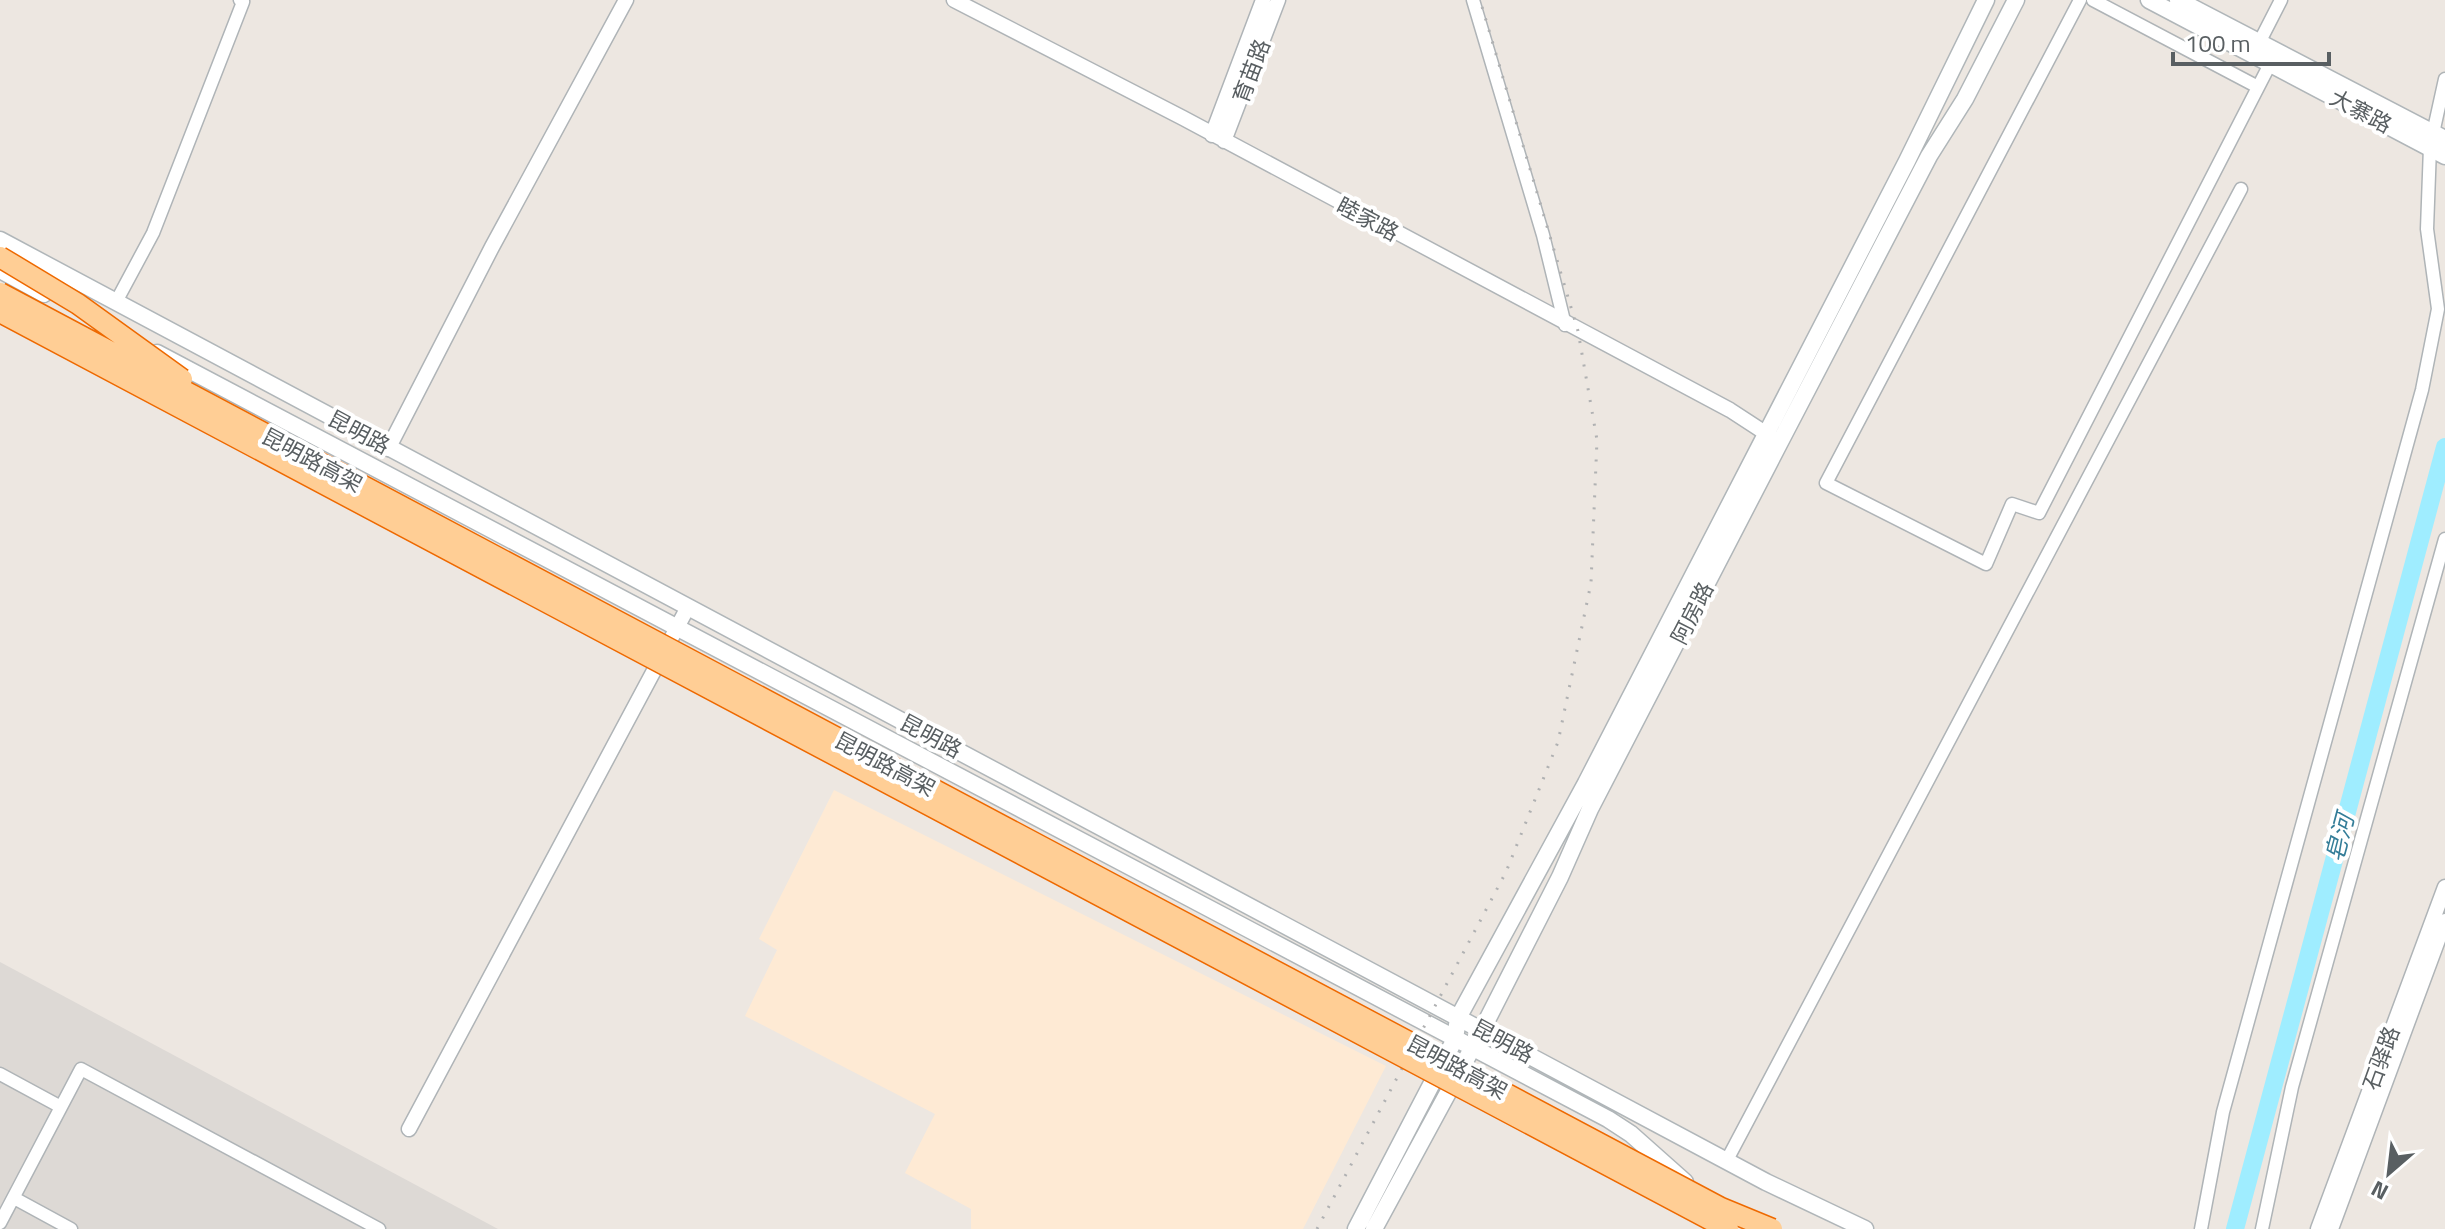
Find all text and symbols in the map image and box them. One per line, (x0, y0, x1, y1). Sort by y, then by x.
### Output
scale bar (2173, 16, 2329, 66)
text: 100 m (2185, 25, 2251, 61)
street label: 育苗路 (1223, 34, 1279, 108)
street label: 大寨路 (2324, 80, 2398, 142)
street label: 睦家路 (1331, 188, 1405, 250)
street label: 昆明路 (322, 401, 396, 463)
street label: 昆明路高架 (255, 419, 369, 501)
street label: 阿房路 (1662, 576, 1722, 650)
street label: 昆明路 (894, 705, 968, 767)
street label: 昆明路高架 (828, 723, 942, 805)
water label: 皂河 (2315, 806, 2364, 866)
street label: 昆明路 (1466, 1010, 1540, 1072)
street label: 石驿路 (2354, 1021, 2408, 1095)
street label: 昆明路高架 (1400, 1026, 1514, 1108)
north arrow (2349, 1133, 2429, 1213)
text: N (2365, 1172, 2394, 1209)

